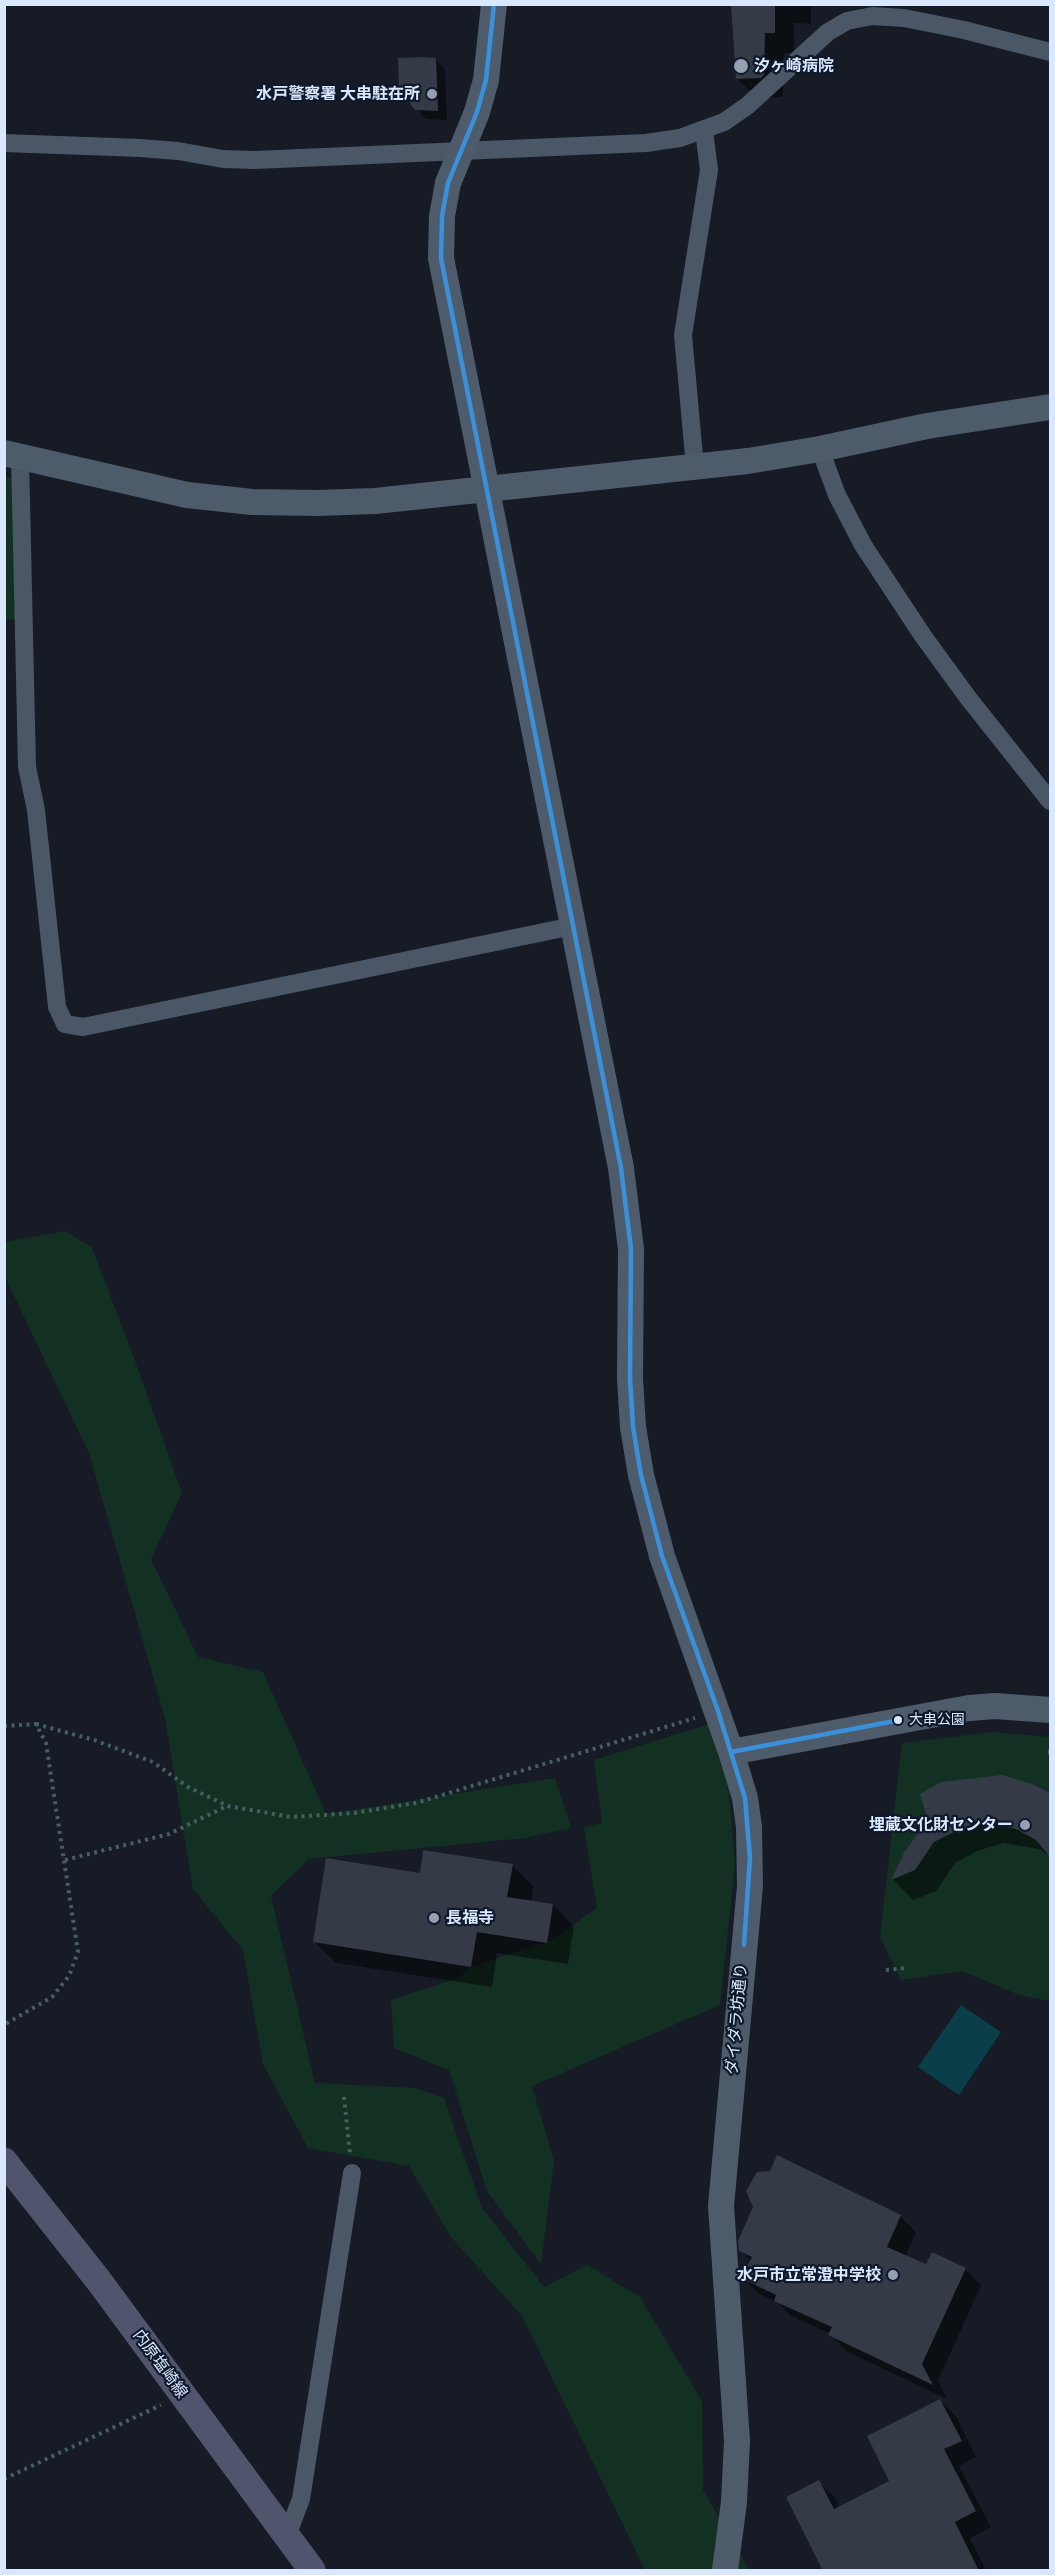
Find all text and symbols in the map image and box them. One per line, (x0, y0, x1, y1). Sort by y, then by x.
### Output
place label: 汐ヶ崎病院 (754, 56, 834, 76)
marker: 汐ヶ崎病院 (732, 57, 750, 75)
place label: 水戸警察署 大串駐在所 (256, 84, 420, 104)
marker: 水戸警察署 大串駐在所 (425, 87, 439, 101)
place label: 大串公園 (909, 1712, 965, 1728)
marker: 大串公園 (892, 1714, 904, 1726)
place label: 埋蔵文化財センター (869, 1815, 1013, 1835)
marker: 埋蔵文化財センター (1018, 1818, 1032, 1832)
place label: 長福寺 (446, 1908, 494, 1928)
marker: 長福寺 (427, 1911, 441, 1925)
street label: ダイダラ坊通り (723, 1962, 751, 2076)
place label: 水戸市立常澄中学校 (737, 2265, 881, 2285)
marker: 水戸市立常澄中学校 (886, 2268, 900, 2282)
street label: 内原塩崎線 (129, 2326, 191, 2402)

